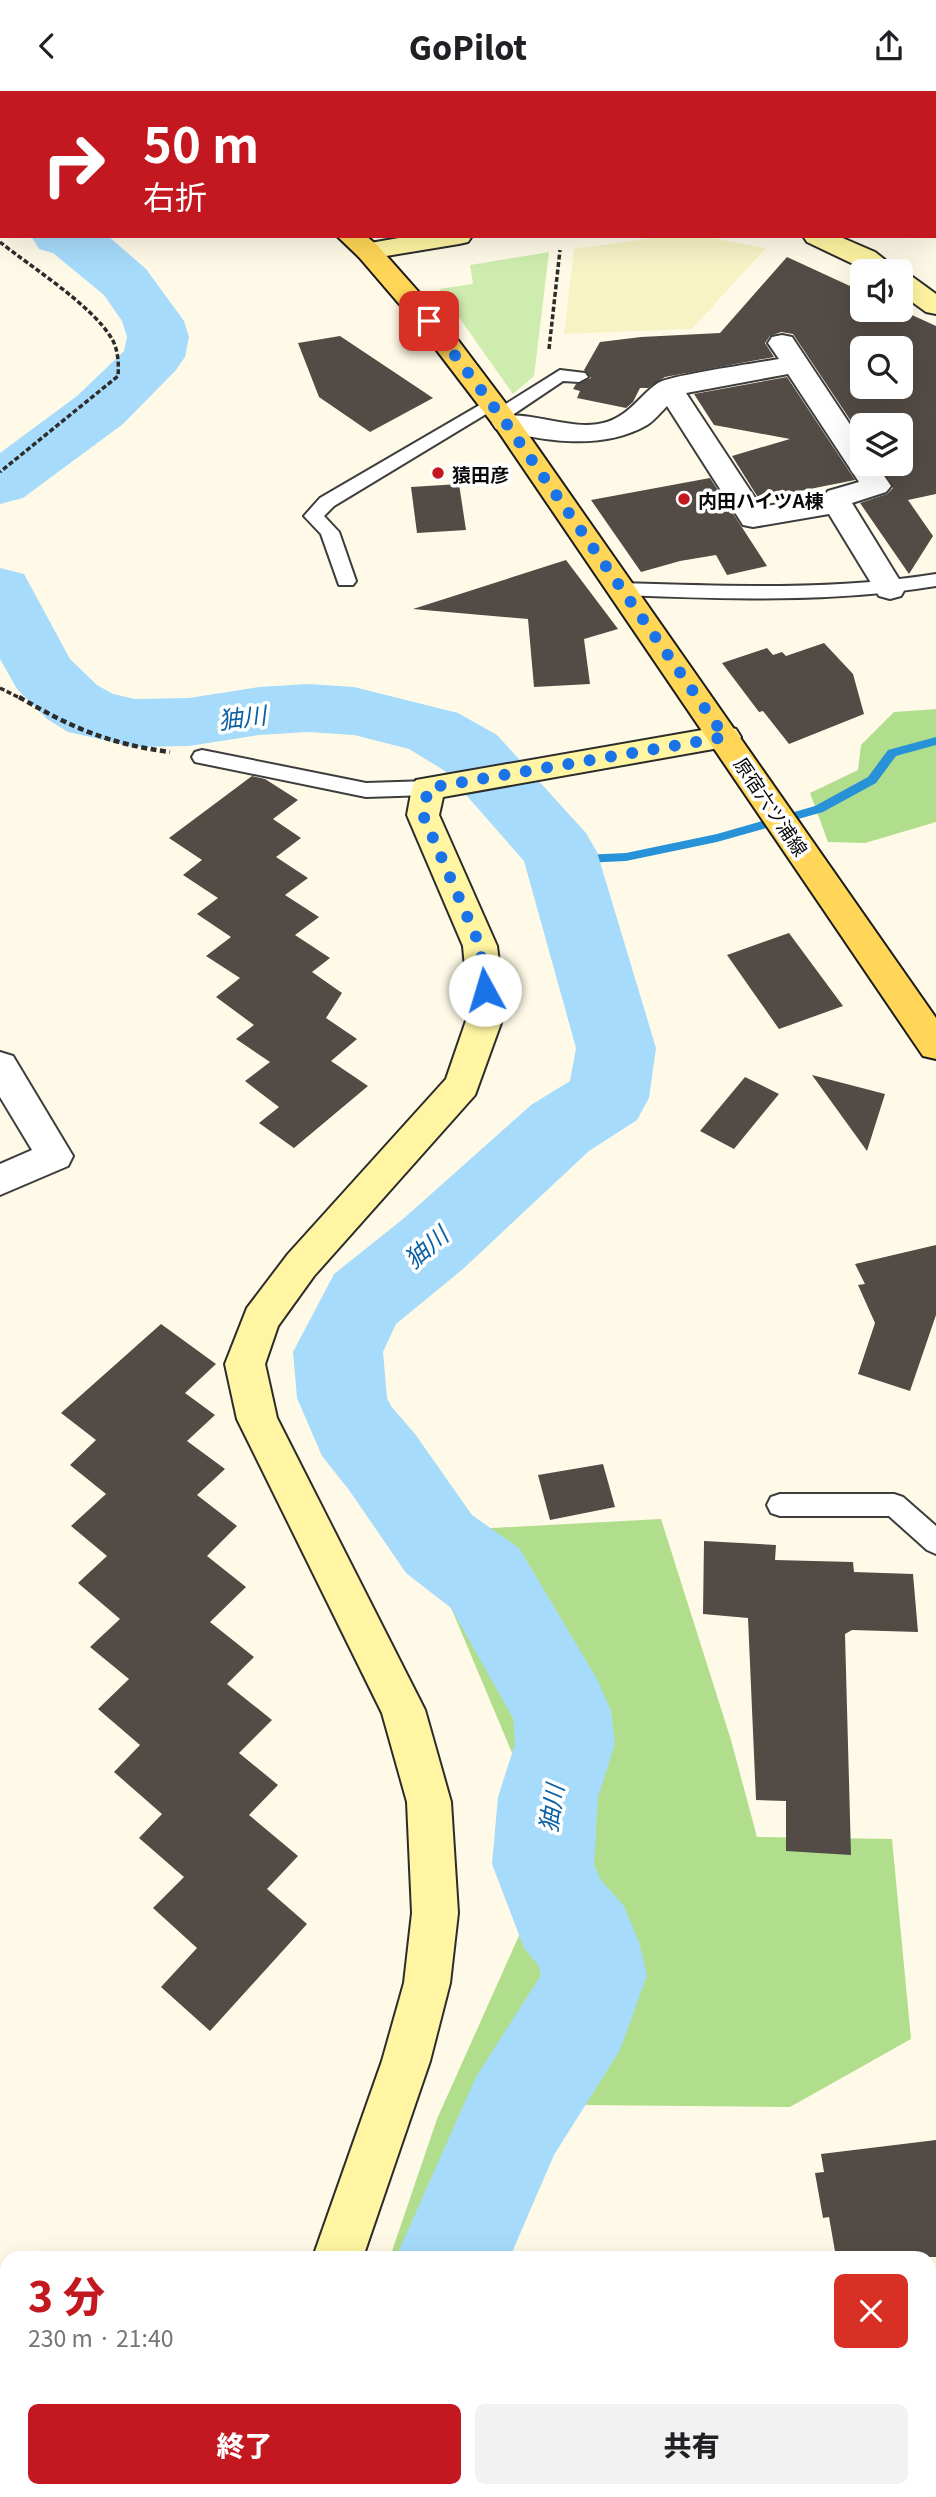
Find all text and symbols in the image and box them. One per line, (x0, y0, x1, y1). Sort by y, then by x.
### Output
text: GoPilot (409, 23, 527, 69)
icon: back (28, 27, 66, 65)
icon: share (870, 27, 908, 65)
text: 50 m (143, 106, 259, 177)
icon: right (28, 119, 119, 210)
text: 右折 (143, 172, 207, 218)
map controls (850, 259, 913, 476)
button: sound (850, 259, 913, 322)
pin (399, 291, 459, 351)
icon: arrive (410, 302, 448, 340)
button: search (850, 336, 913, 399)
button: layers (850, 413, 913, 476)
place label: 猿田彦 (452, 460, 509, 487)
marker: 猿田彦 (430, 465, 446, 481)
place label: 内田ハイツA棟 (698, 486, 824, 513)
marker: 内田ハイツA棟 (676, 491, 692, 507)
water label: 㹨川 (216, 695, 271, 736)
street label: 原宿六ツ浦線 (729, 751, 815, 861)
position arrow (448, 953, 522, 1027)
water label: 㹨川 (395, 1215, 457, 1275)
water label: 㹨川 (529, 1779, 572, 1834)
text: 3 分 (28, 2263, 105, 2324)
button: close (834, 2274, 908, 2348)
text: 230 m · 21:40 (28, 2320, 173, 2354)
button: 終了 (28, 2404, 461, 2484)
button: 共有 (475, 2404, 908, 2484)

